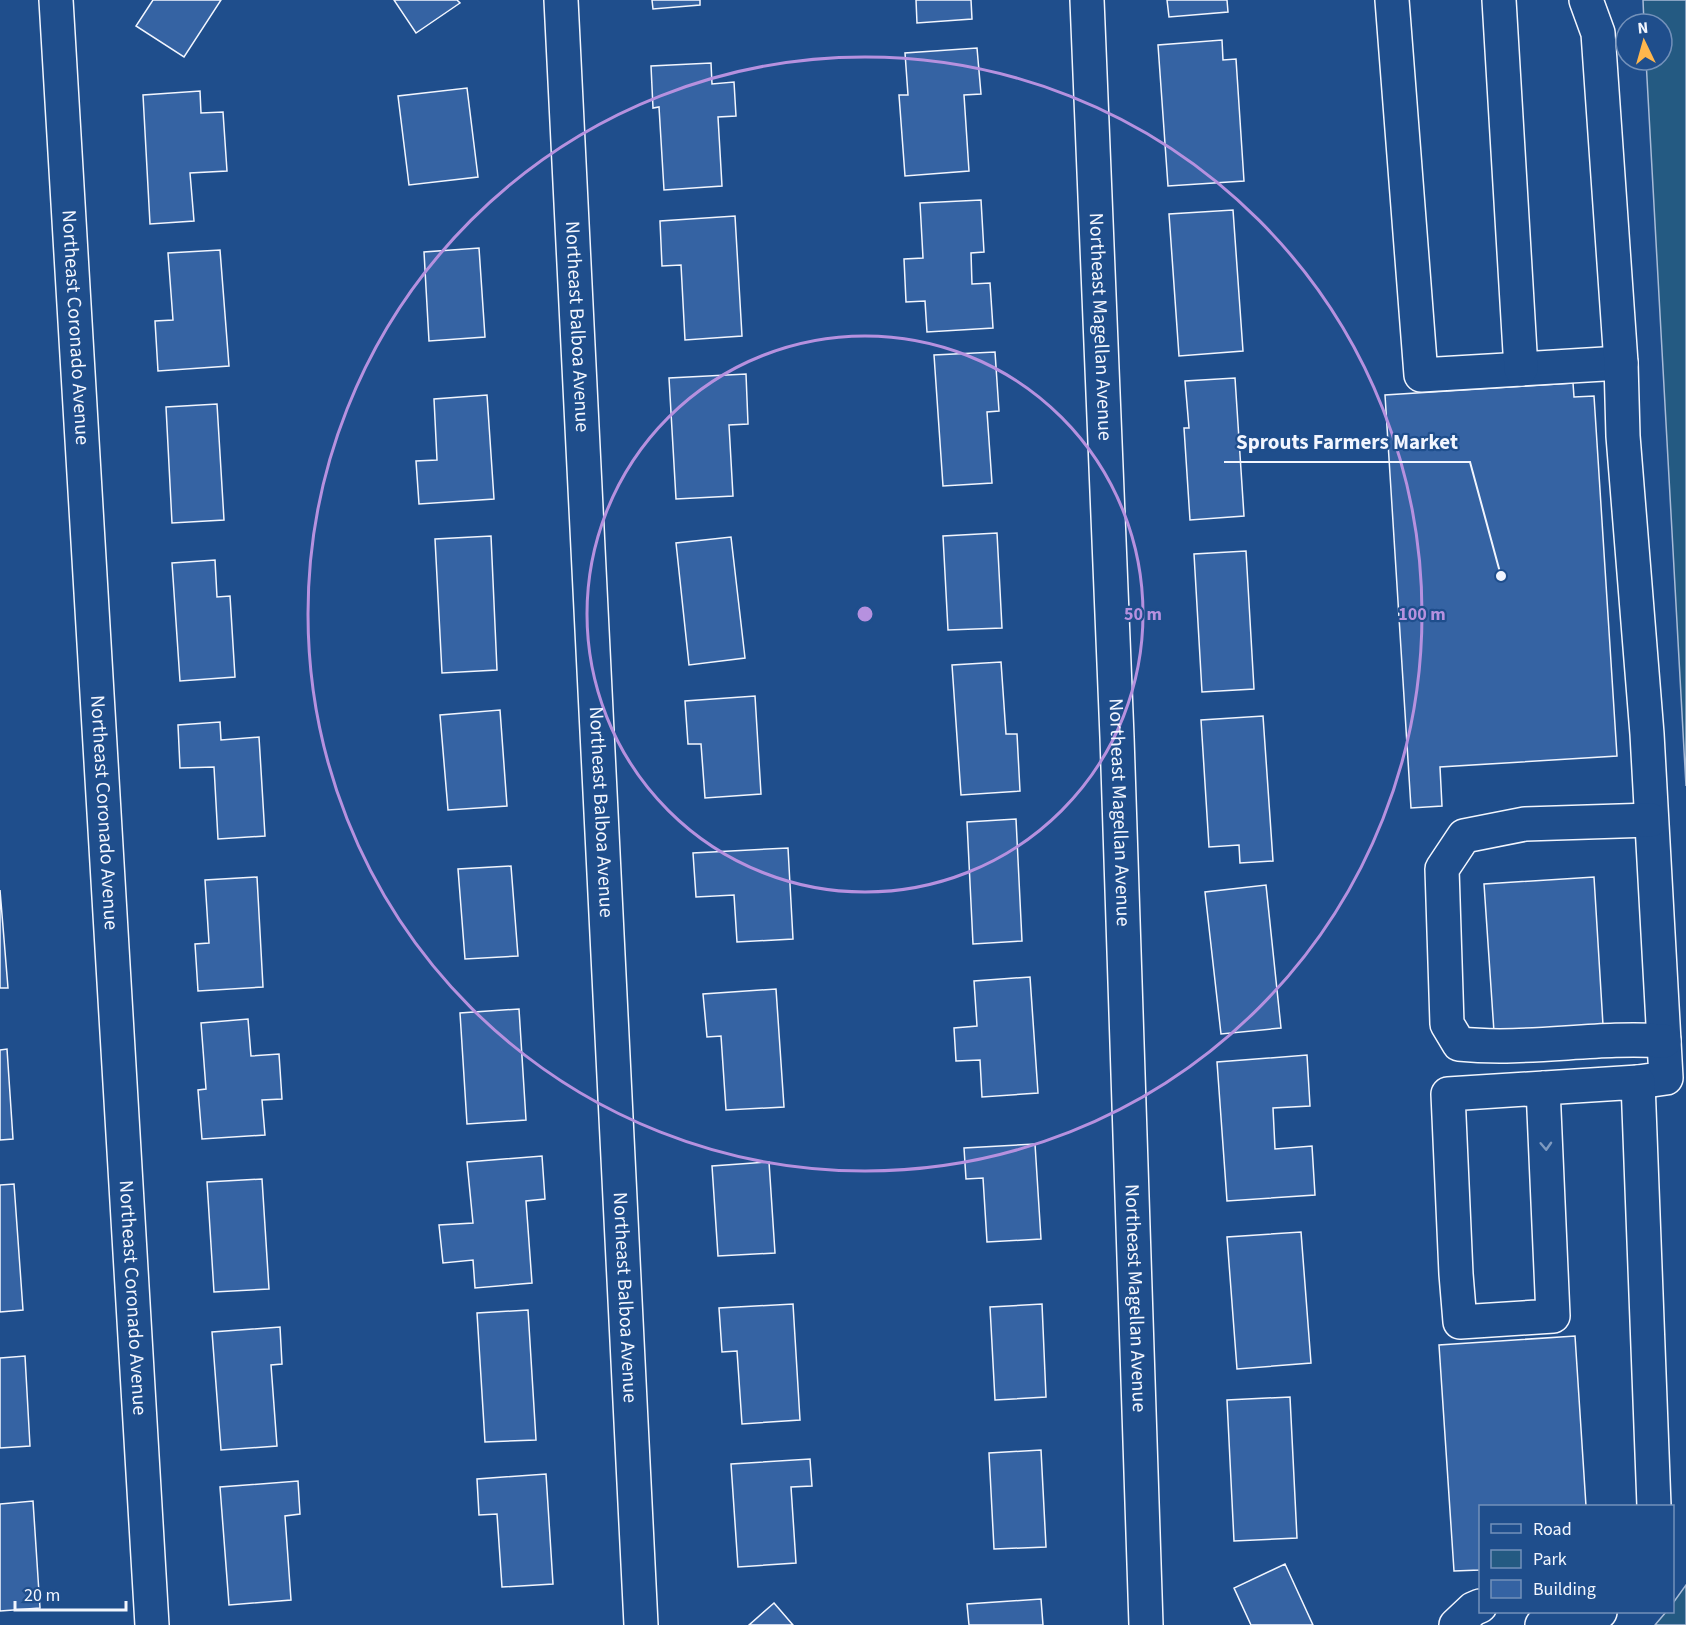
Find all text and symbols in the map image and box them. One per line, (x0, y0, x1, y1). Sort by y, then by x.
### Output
north arrow (1614, 12, 1674, 72)
text: N (1637, 17, 1649, 39)
street label: Northeast Coronado Avenue (54, 209, 96, 446)
street label: Northeast Magellan Avenue (1082, 212, 1119, 441)
street label: Northeast Balboa Avenue (558, 220, 596, 433)
callout: Sprouts Farmers Market (1224, 423, 1470, 462)
text: Sprouts Farmers Market (1236, 427, 1458, 457)
text: 50 m (1124, 602, 1162, 627)
text: 100 m (1398, 602, 1446, 627)
centre of rings (855, 604, 875, 624)
street label: Northeast Coronado Avenue (83, 694, 125, 931)
street label: Northeast Magellan Avenue (1101, 698, 1137, 927)
street label: Northeast Balboa Avenue (582, 706, 620, 918)
one-way arrow (1539, 1142, 1552, 1151)
street label: Northeast Coronado Avenue (112, 1179, 154, 1416)
street label: Northeast Magellan Avenue (1118, 1184, 1153, 1413)
street label: Northeast Balboa Avenue (606, 1191, 644, 1404)
legend (1479, 1505, 1674, 1613)
text: Road (1533, 1517, 1572, 1542)
text: Park (1533, 1547, 1567, 1572)
scale bar (15, 1574, 126, 1612)
text: Building (1533, 1577, 1596, 1602)
text: 20 m (24, 1583, 60, 1608)

